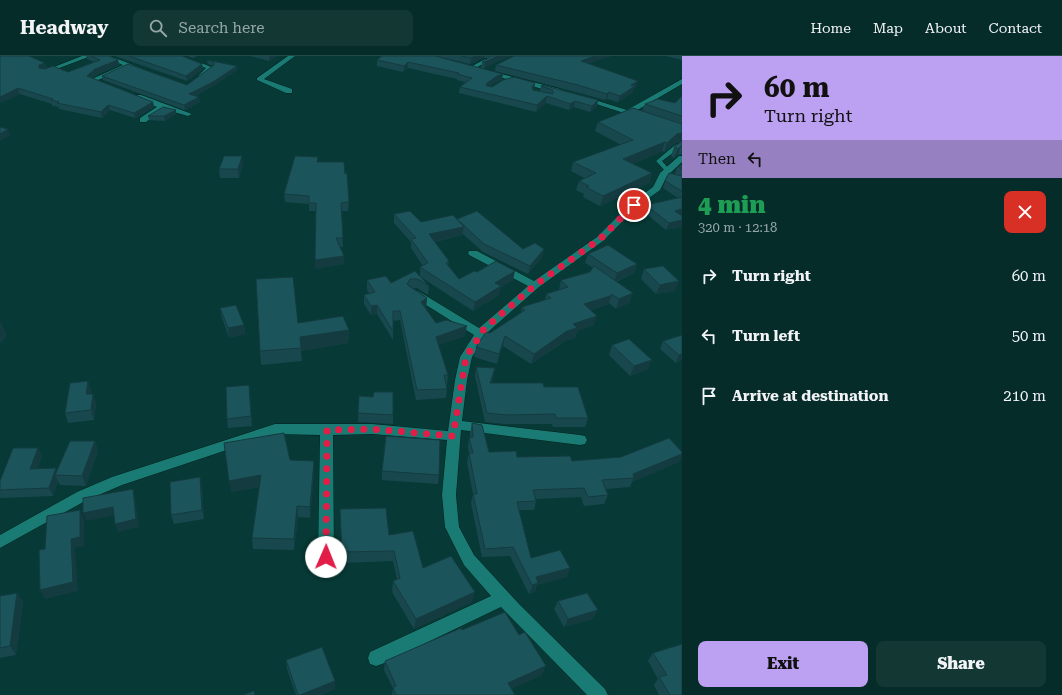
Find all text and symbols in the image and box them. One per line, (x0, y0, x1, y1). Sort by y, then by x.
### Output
search box (133, 10, 413, 46)
text: Headway (20, 16, 109, 39)
icon: search (147, 17, 169, 39)
text: Search here (179, 19, 264, 37)
text: Home (810, 20, 851, 36)
text: Map (873, 20, 903, 36)
text: About (925, 20, 967, 36)
text: Contact (989, 20, 1042, 36)
text: 60 m (764, 71, 829, 104)
icon: right (698, 72, 750, 124)
text: Turn right (764, 105, 852, 126)
icon: left (744, 148, 766, 170)
text: Then (698, 150, 736, 168)
pin (617, 188, 651, 222)
text: 4 min (698, 191, 765, 219)
button: close (1004, 191, 1046, 233)
icon: arrive (623, 194, 645, 216)
text: 320 m · 12:18 (698, 220, 777, 235)
icon: right (698, 265, 720, 287)
text: Turn right (732, 267, 811, 285)
text: 60 m (1012, 267, 1046, 285)
icon: left (698, 325, 720, 347)
text: Turn left (732, 327, 800, 345)
text: 50 m (1012, 327, 1046, 345)
icon: arrive (698, 385, 720, 407)
text: Arrive at destination (732, 387, 888, 405)
text: 210 m (1003, 387, 1046, 405)
position arrow (305, 536, 347, 578)
button: Exit (698, 641, 868, 687)
button: Share (876, 641, 1046, 687)

